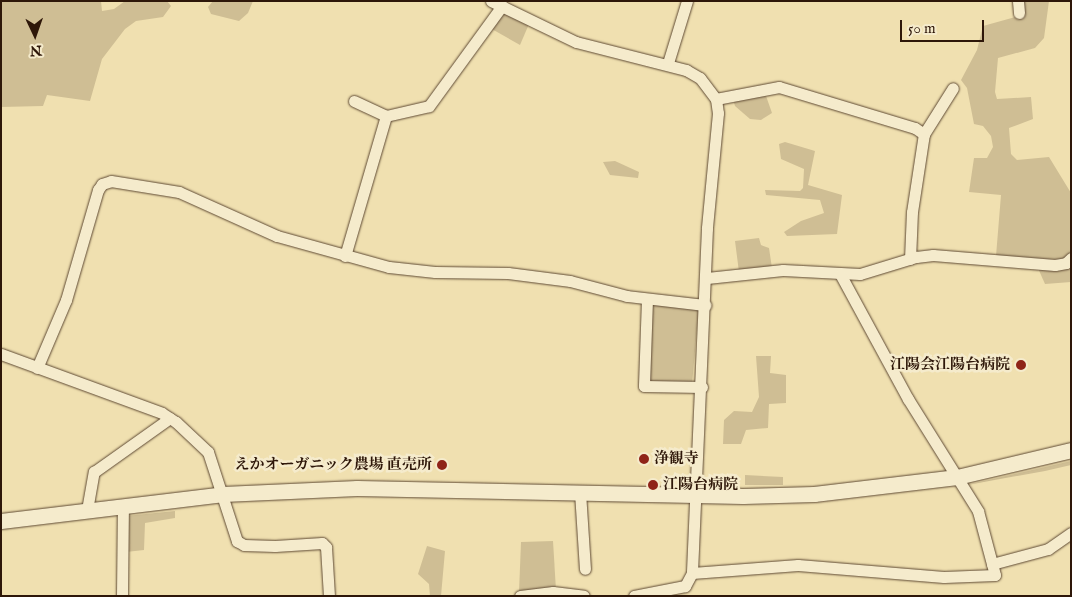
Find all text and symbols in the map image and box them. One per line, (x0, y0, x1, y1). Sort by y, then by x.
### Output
north arrow (10, 10, 60, 60)
scale bar (902, 10, 986, 42)
text: 50 m (908, 19, 936, 38)
text: N (29, 41, 42, 59)
place label: 江陽会江陽台病院 (890, 356, 1010, 374)
marker: 江陽会江陽台病院 (1014, 358, 1028, 372)
place label: 浄観寺 (654, 450, 699, 468)
marker: 浄観寺 (638, 453, 650, 465)
place label: えかオーガニック農場 直売所 (234, 456, 432, 474)
marker: えかオーガニック農場 直売所 (436, 459, 448, 471)
place label: 江陽台病院 (663, 476, 738, 494)
marker: 江陽台病院 (647, 479, 659, 491)

